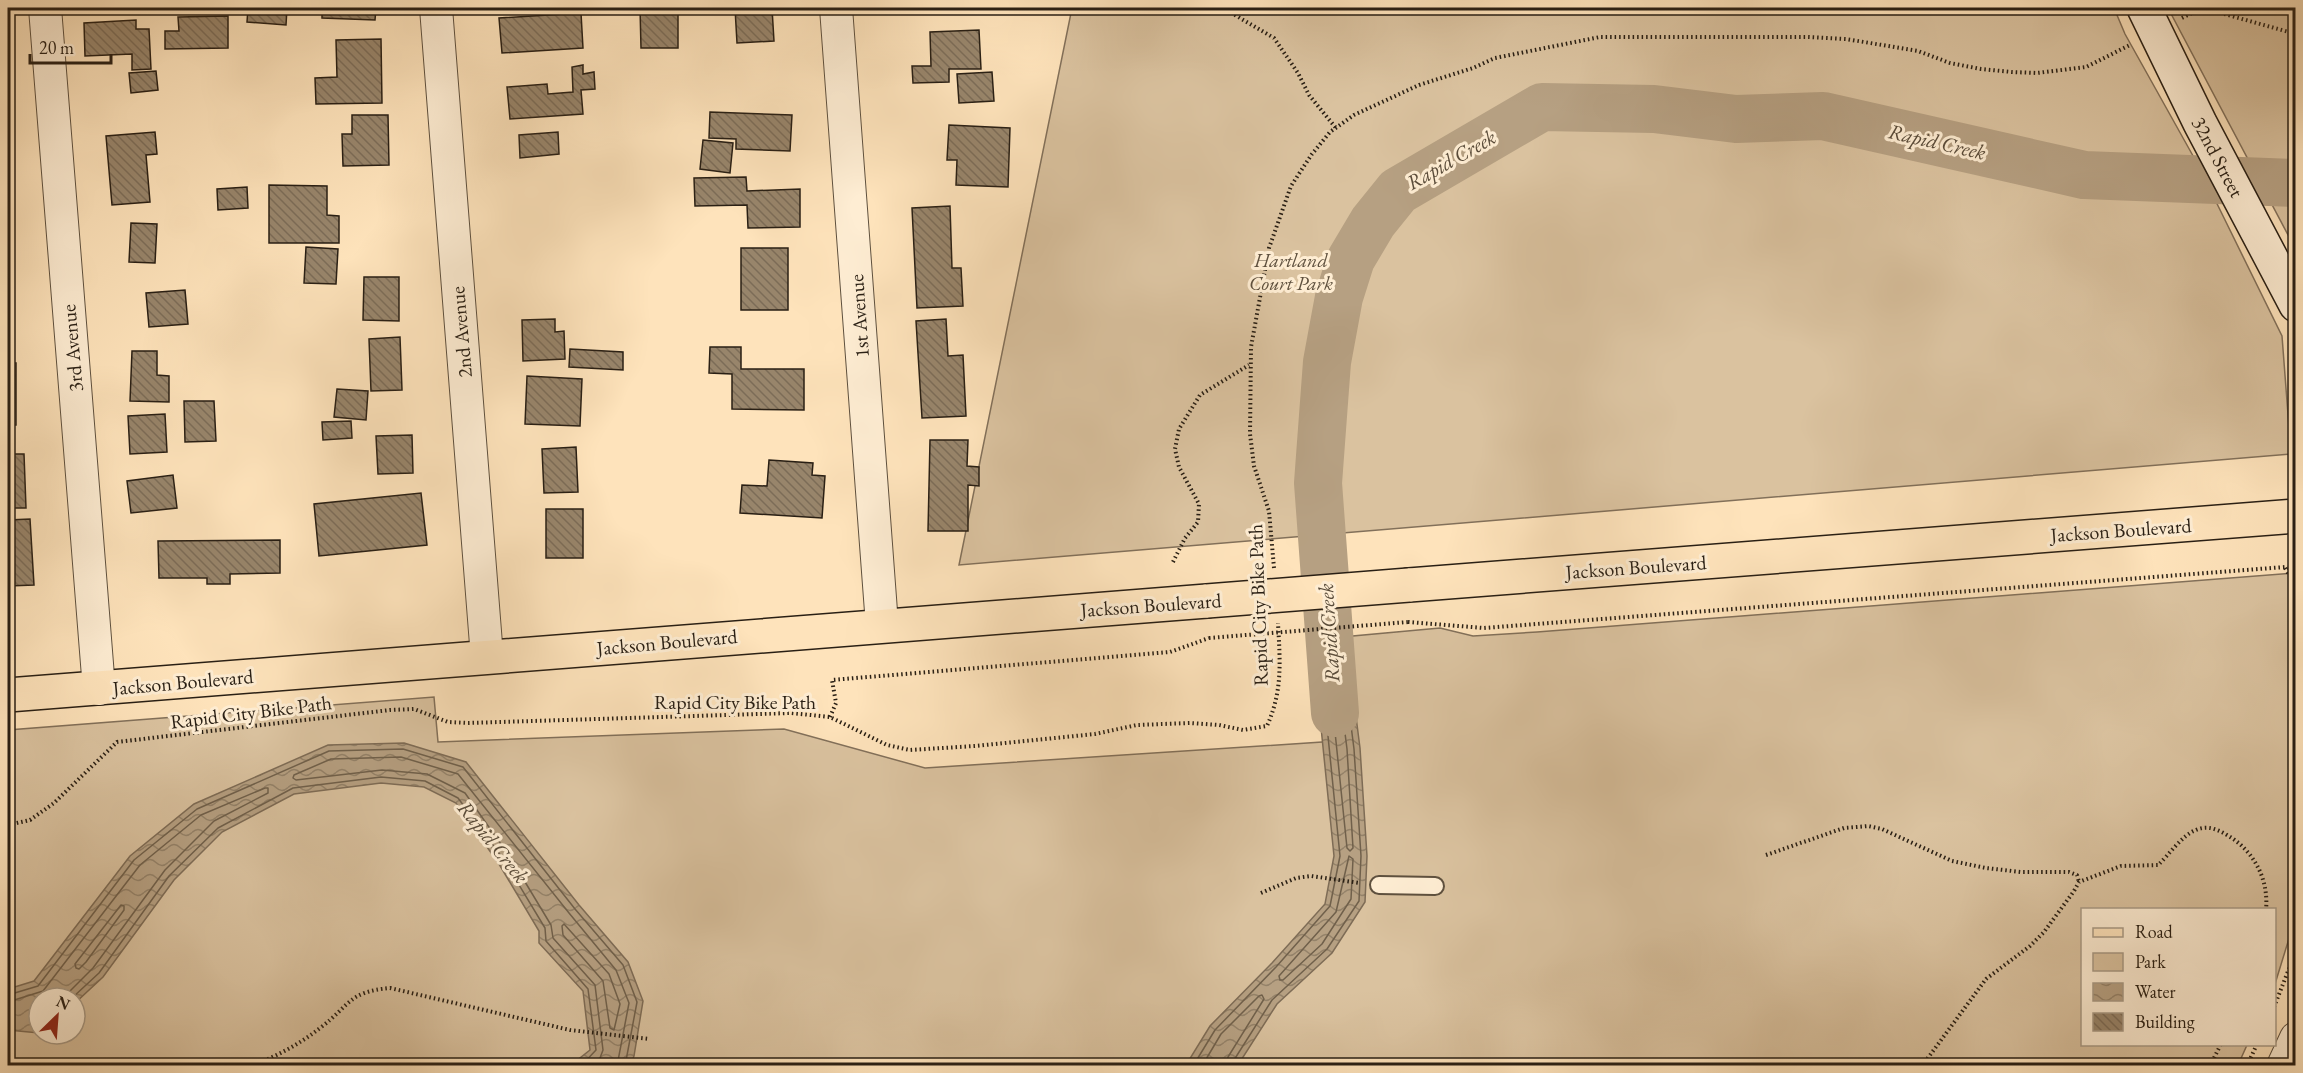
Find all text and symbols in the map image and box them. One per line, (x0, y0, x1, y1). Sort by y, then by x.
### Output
scale bar (30, 27, 111, 65)
text: 20 m (39, 36, 74, 59)
street label: 32nd Street (2186, 112, 2250, 203)
water label: Rapid Creek (1886, 117, 1989, 166)
water label: Rapid Creek (1401, 123, 1501, 196)
park label: Hartland Court Park (1249, 247, 1333, 296)
street label: 1st Avenue (843, 273, 875, 359)
street label: 2nd Avenue (444, 285, 478, 379)
street label: 3rd Avenue (55, 303, 89, 393)
street label: Jackson Boulevard (2048, 512, 2193, 548)
street label: Rapid City Bike Path (1242, 523, 1274, 687)
street label: Jackson Boulevard (1563, 549, 1708, 585)
water label: Rapid Creek (1312, 582, 1345, 683)
street label: Jackson Boulevard (1078, 587, 1223, 623)
street label: Jackson Boulevard (594, 623, 739, 661)
street label: Jackson Boulevard (110, 663, 255, 701)
street label: Rapid City Bike Path (169, 689, 333, 735)
street label: Rapid City Bike Path (654, 689, 816, 715)
water label: Rapid Creek (452, 795, 535, 889)
legend (2081, 908, 2276, 1046)
text: Road (2135, 920, 2174, 943)
text: Park (2135, 950, 2166, 973)
text: Water (2135, 980, 2176, 1003)
north arrow (27, 986, 87, 1046)
text: N (53, 991, 73, 1015)
text: Building (2135, 1010, 2195, 1033)

